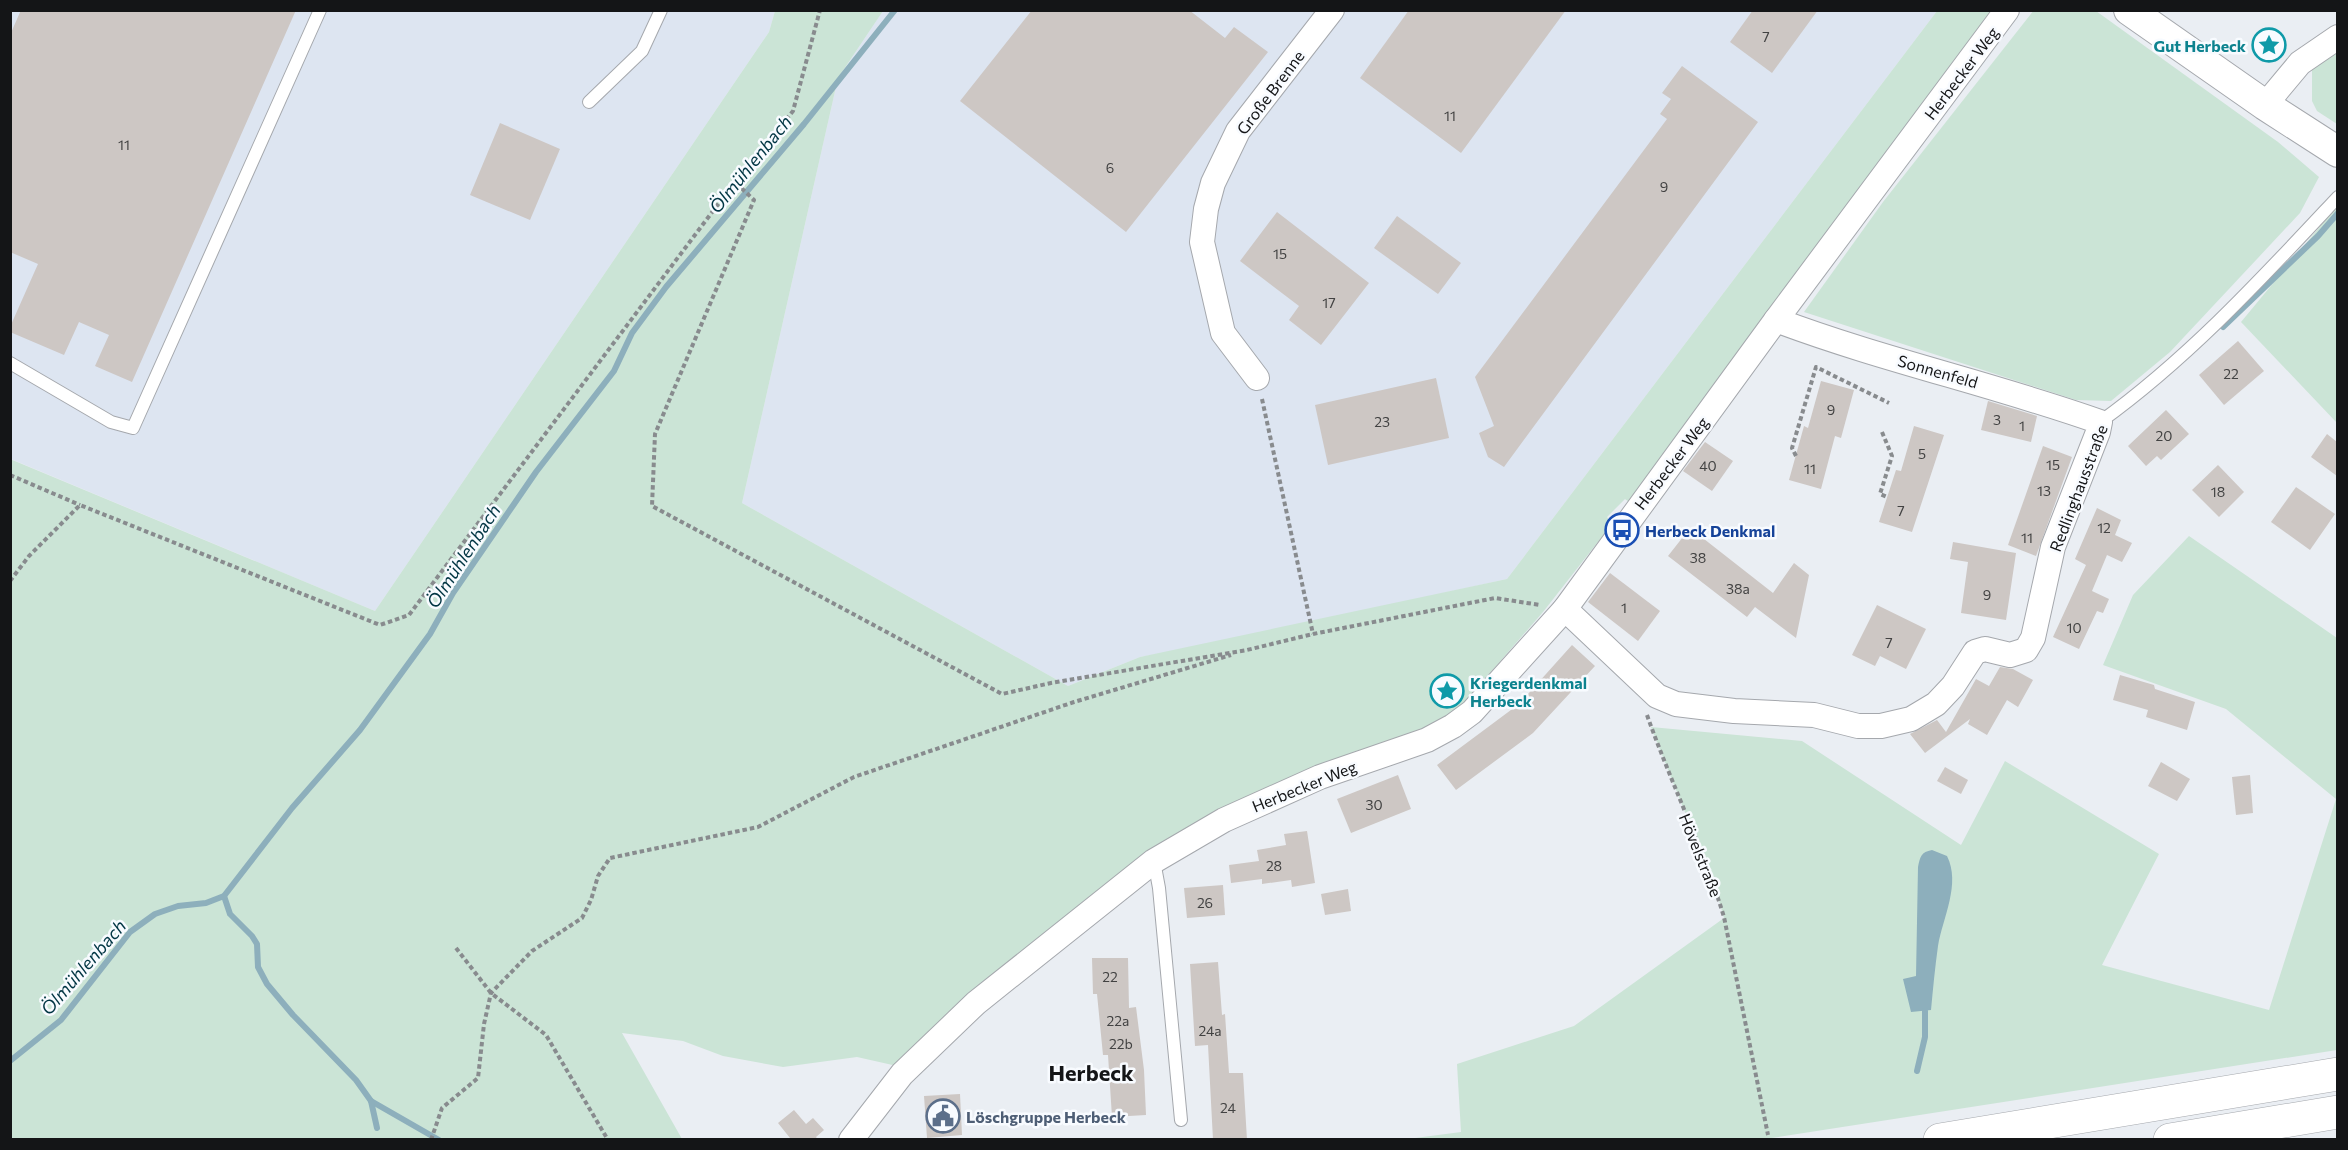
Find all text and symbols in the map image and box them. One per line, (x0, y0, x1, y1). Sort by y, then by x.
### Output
street label: Herbecker Weg (1920, 23, 2002, 123)
place icon: Gut Herbeck (2251, 27, 2287, 63)
house number: 7 (1762, 28, 1770, 45)
place label: Gut Herbeck (2154, 36, 2247, 55)
street label: Große Brenne (1232, 46, 1308, 138)
house number: 11 (1444, 107, 1456, 124)
water label: Ölmühlenbach (704, 111, 796, 217)
house number: 11 (118, 136, 130, 153)
house number: 6 (1106, 159, 1114, 176)
house number: 9 (1660, 178, 1668, 195)
house number: 15 (1273, 245, 1287, 262)
house number: 17 (1322, 294, 1336, 311)
street label: Sonnenfeld (1896, 350, 1980, 392)
house number: 22 (2223, 365, 2239, 382)
house number: 9 (1827, 401, 1835, 418)
house number: 3 (1993, 411, 2001, 428)
house number: 23 (1374, 413, 1390, 430)
street label: Herbecker Weg (1630, 413, 1712, 513)
house number: 1 (2019, 417, 2025, 434)
street label: Redlinghausstraße (2045, 422, 2111, 554)
house number: 20 (2156, 427, 2172, 444)
house number: 5 (1918, 445, 1926, 462)
house number: 15 (2046, 456, 2060, 473)
house number: 40 (1699, 457, 1717, 474)
house number: 11 (1804, 460, 1816, 477)
house number: 13 (2037, 482, 2051, 499)
house number: 18 (2211, 483, 2225, 500)
water label: Ölmühlenbach (421, 500, 505, 612)
house number: 7 (1897, 502, 1905, 519)
bus stop icon: Herbeck Denkmal (1604, 512, 1640, 548)
house number: 12 (2097, 519, 2111, 536)
place label: Herbeck Denkmal (1645, 521, 1775, 540)
house number: 11 (2021, 529, 2033, 546)
house number: 38 (1690, 549, 1706, 566)
house number: 38a (1726, 580, 1750, 597)
house number: 9 (1983, 586, 1991, 603)
house number: 1 (1621, 599, 1627, 616)
house number: 10 (2066, 619, 2082, 636)
house number: 7 (1885, 634, 1893, 651)
place icon: Kriegerdenkmal Herbeck (1429, 673, 1465, 709)
place label: Kriegerdenkmal Herbeck (1470, 673, 1587, 710)
street label: Herbecker Weg (1249, 756, 1359, 816)
house number: 30 (1365, 796, 1383, 813)
street label: Hövelstraße (1676, 811, 1726, 899)
house number: 28 (1266, 857, 1282, 874)
house number: 26 (1197, 894, 1213, 911)
water label: Ölmühlenbach (36, 915, 130, 1019)
house number: 22 (1102, 968, 1118, 985)
house number: 22a (1107, 1012, 1129, 1029)
house number: 24a (1198, 1022, 1222, 1039)
house number: 22b (1109, 1035, 1133, 1052)
district label: Herbeck (1048, 1059, 1134, 1086)
public building icon: Löschgruppe Herbeck (925, 1098, 961, 1134)
house number: 24 (1220, 1099, 1237, 1116)
place label: Löschgruppe Herbeck (966, 1107, 1127, 1126)

